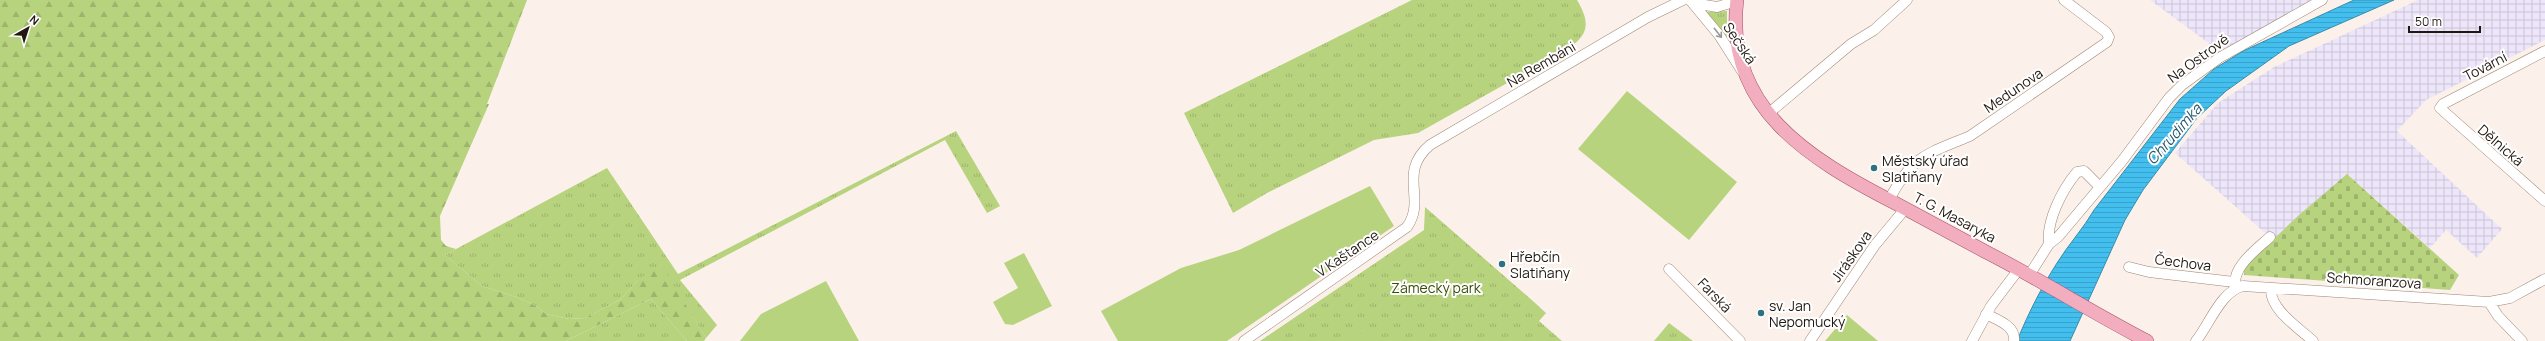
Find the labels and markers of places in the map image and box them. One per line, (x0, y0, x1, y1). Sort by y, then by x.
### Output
place label: Městský úřad Slatiňany (1882, 151, 1969, 186)
marker: Městský úřad Slatiňany (1869, 163, 1879, 173)
place label: Hřebčín Slatiňany (1510, 247, 1571, 282)
marker: Hřebčín Slatiňany (1497, 259, 1507, 269)
place label: sv. Jan Nepomucký (1769, 296, 1846, 331)
marker: sv. Jan Nepomucký (1756, 308, 1766, 318)

